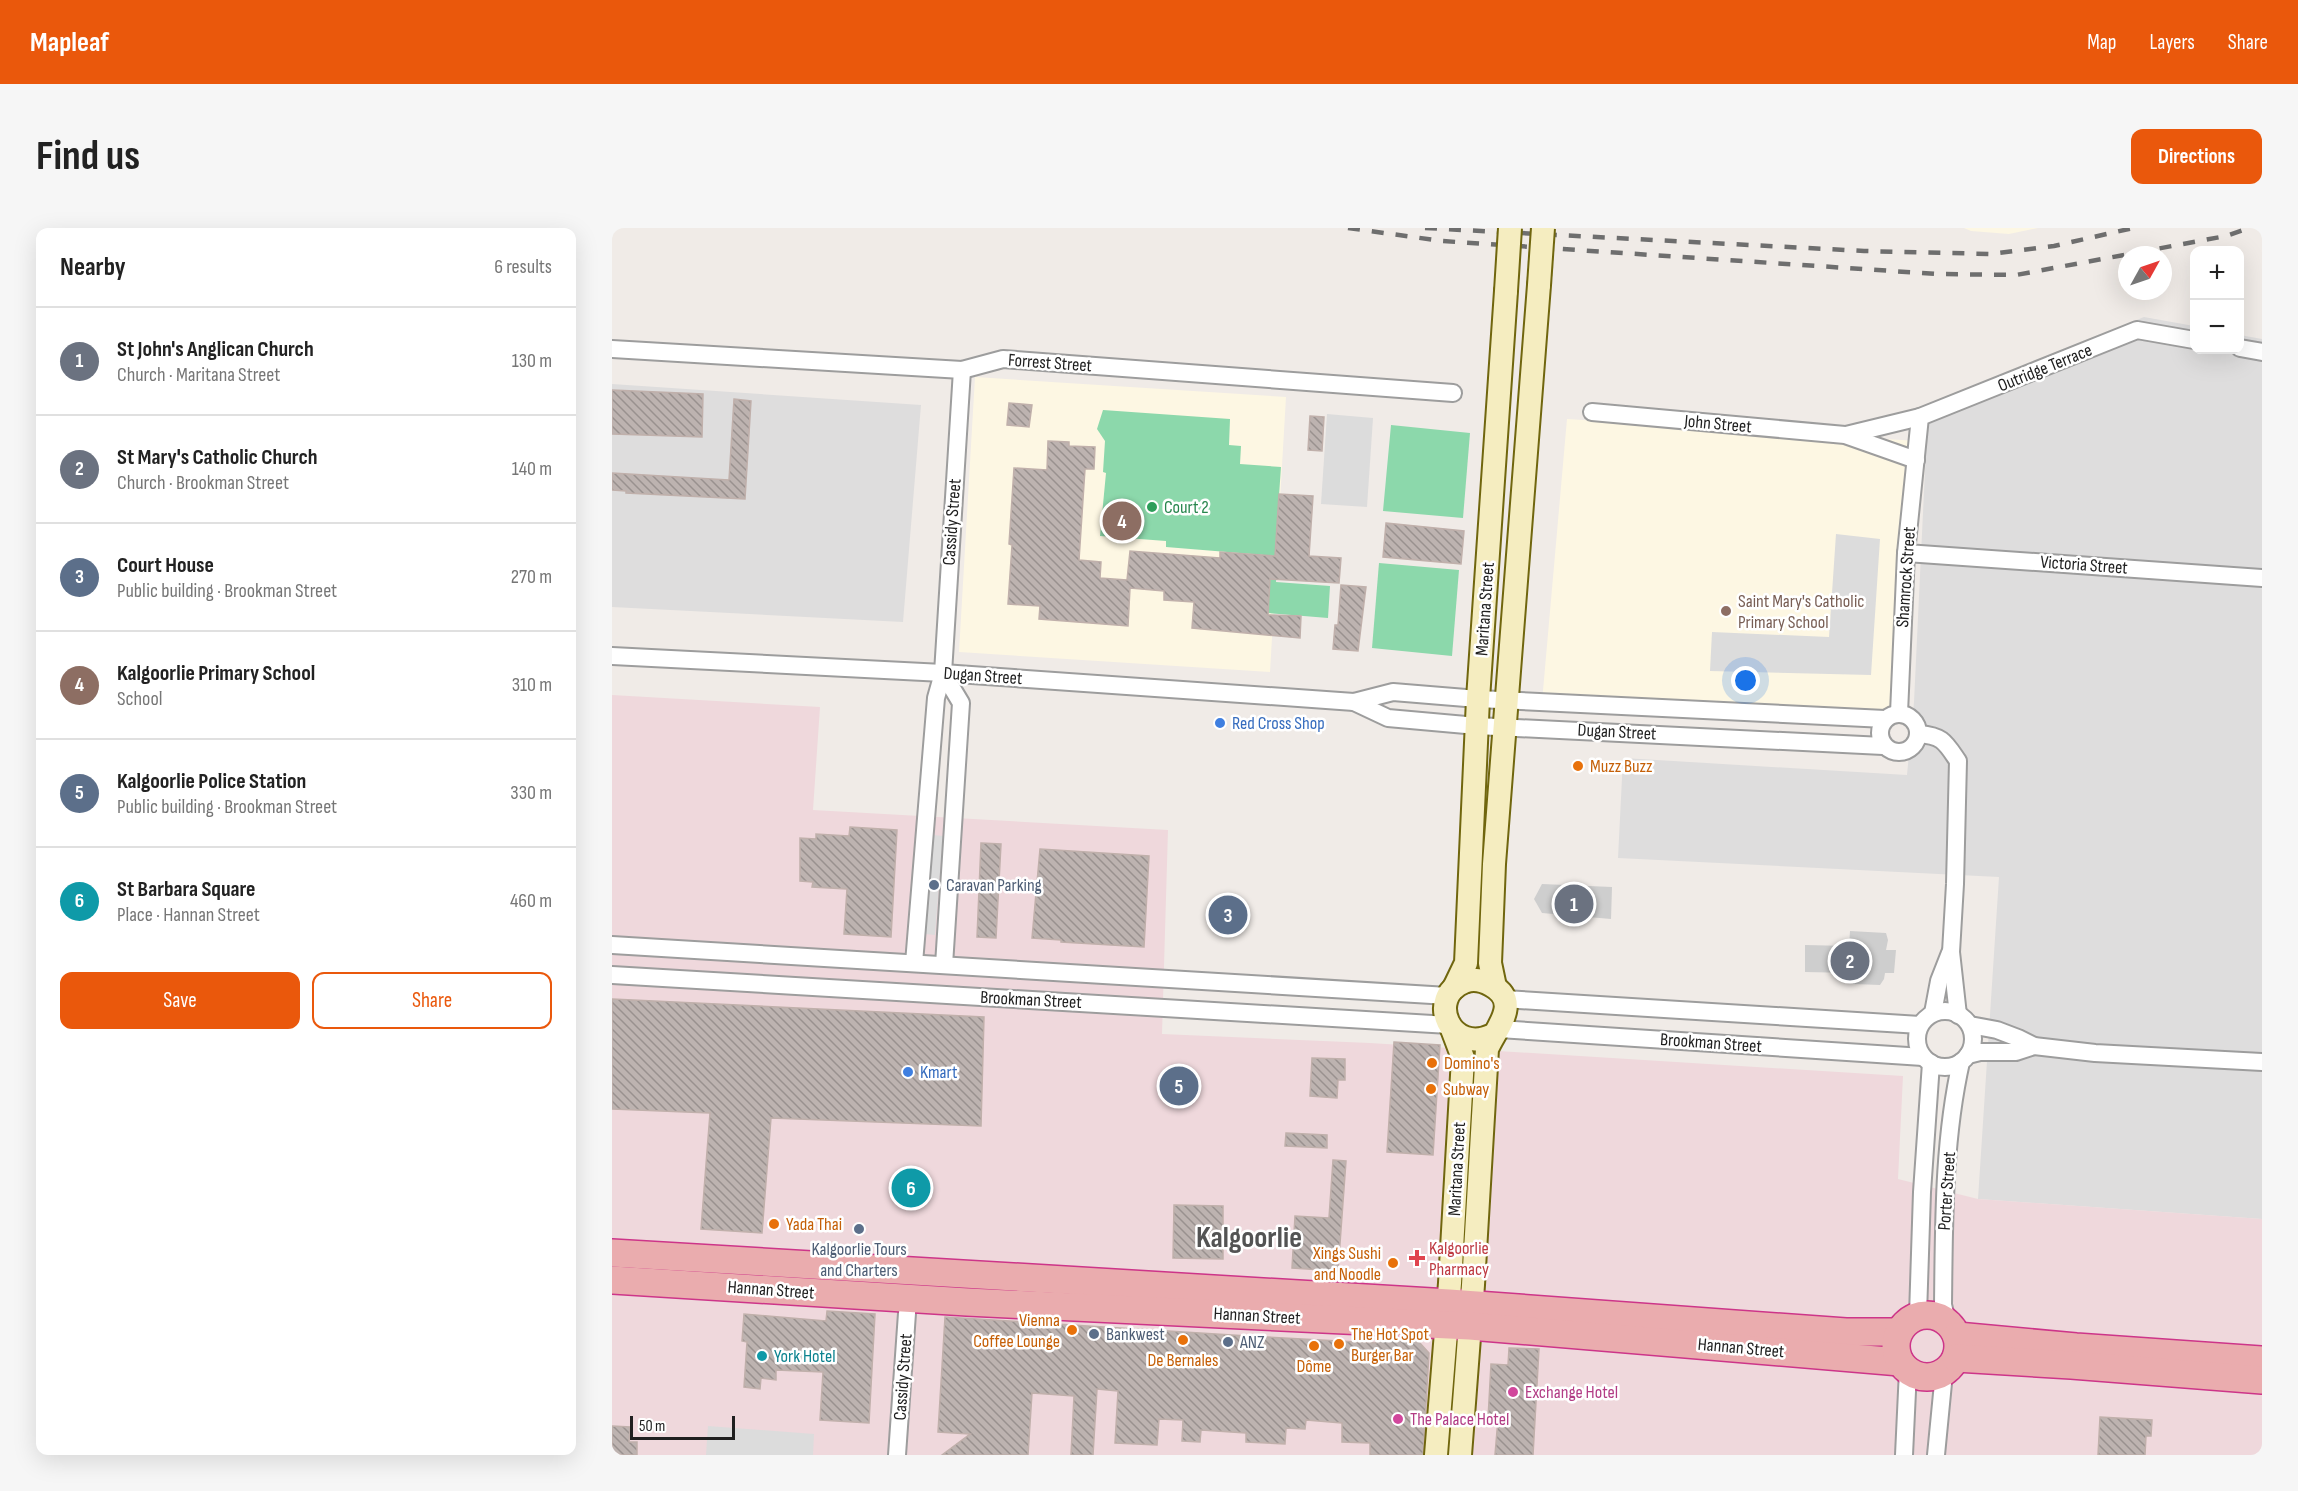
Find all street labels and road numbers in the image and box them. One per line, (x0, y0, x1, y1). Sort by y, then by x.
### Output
street label: Outridge Terrace (1995, 340, 2095, 396)
street label: Forrest Street (1007, 350, 1093, 376)
street label: John Street (1683, 411, 1753, 437)
street label: Cassidy Street (939, 478, 966, 566)
street label: Shamrock Street (1892, 525, 1920, 628)
street label: Victoria Street (2040, 551, 2129, 579)
street label: Maritana Street (1471, 561, 1499, 657)
street label: Dugan Street (943, 663, 1024, 689)
street label: Dugan Street (1577, 719, 1657, 745)
street label: Brookman Street (980, 987, 1083, 1013)
street label: Brookman Street (1660, 1029, 1763, 1057)
street label: Maritana Street (1444, 1121, 1470, 1216)
street label: Porter Street (1934, 1150, 1960, 1231)
street label: Hannan Street (727, 1276, 816, 1304)
street label: Hannan Street (1213, 1303, 1301, 1329)
street label: Cassidy Street (890, 1333, 917, 1421)
street label: Hannan Street (1697, 1334, 1786, 1362)

